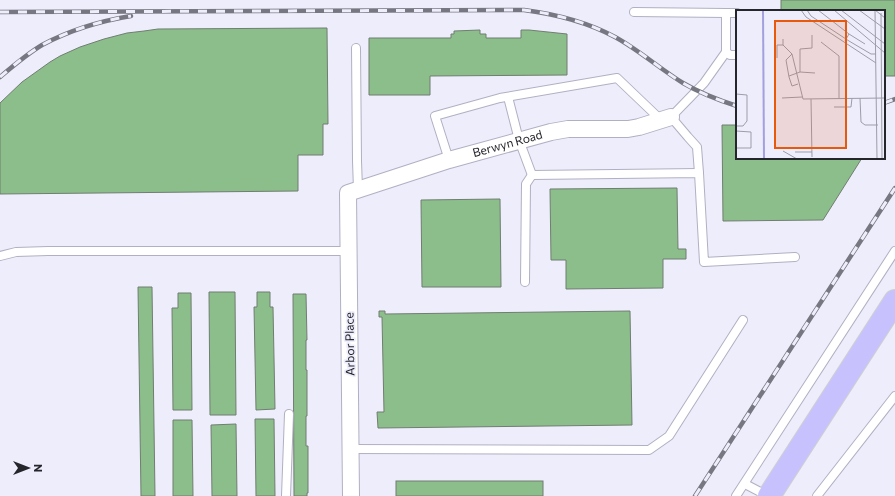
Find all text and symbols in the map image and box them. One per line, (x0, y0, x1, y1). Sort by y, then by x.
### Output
inset map (736, 10, 885, 159)
street label: Berwyn Road (471, 127, 544, 159)
street label: Arbor Place (341, 312, 357, 376)
north arrow (8, 448, 48, 488)
text: N (32, 464, 45, 472)

